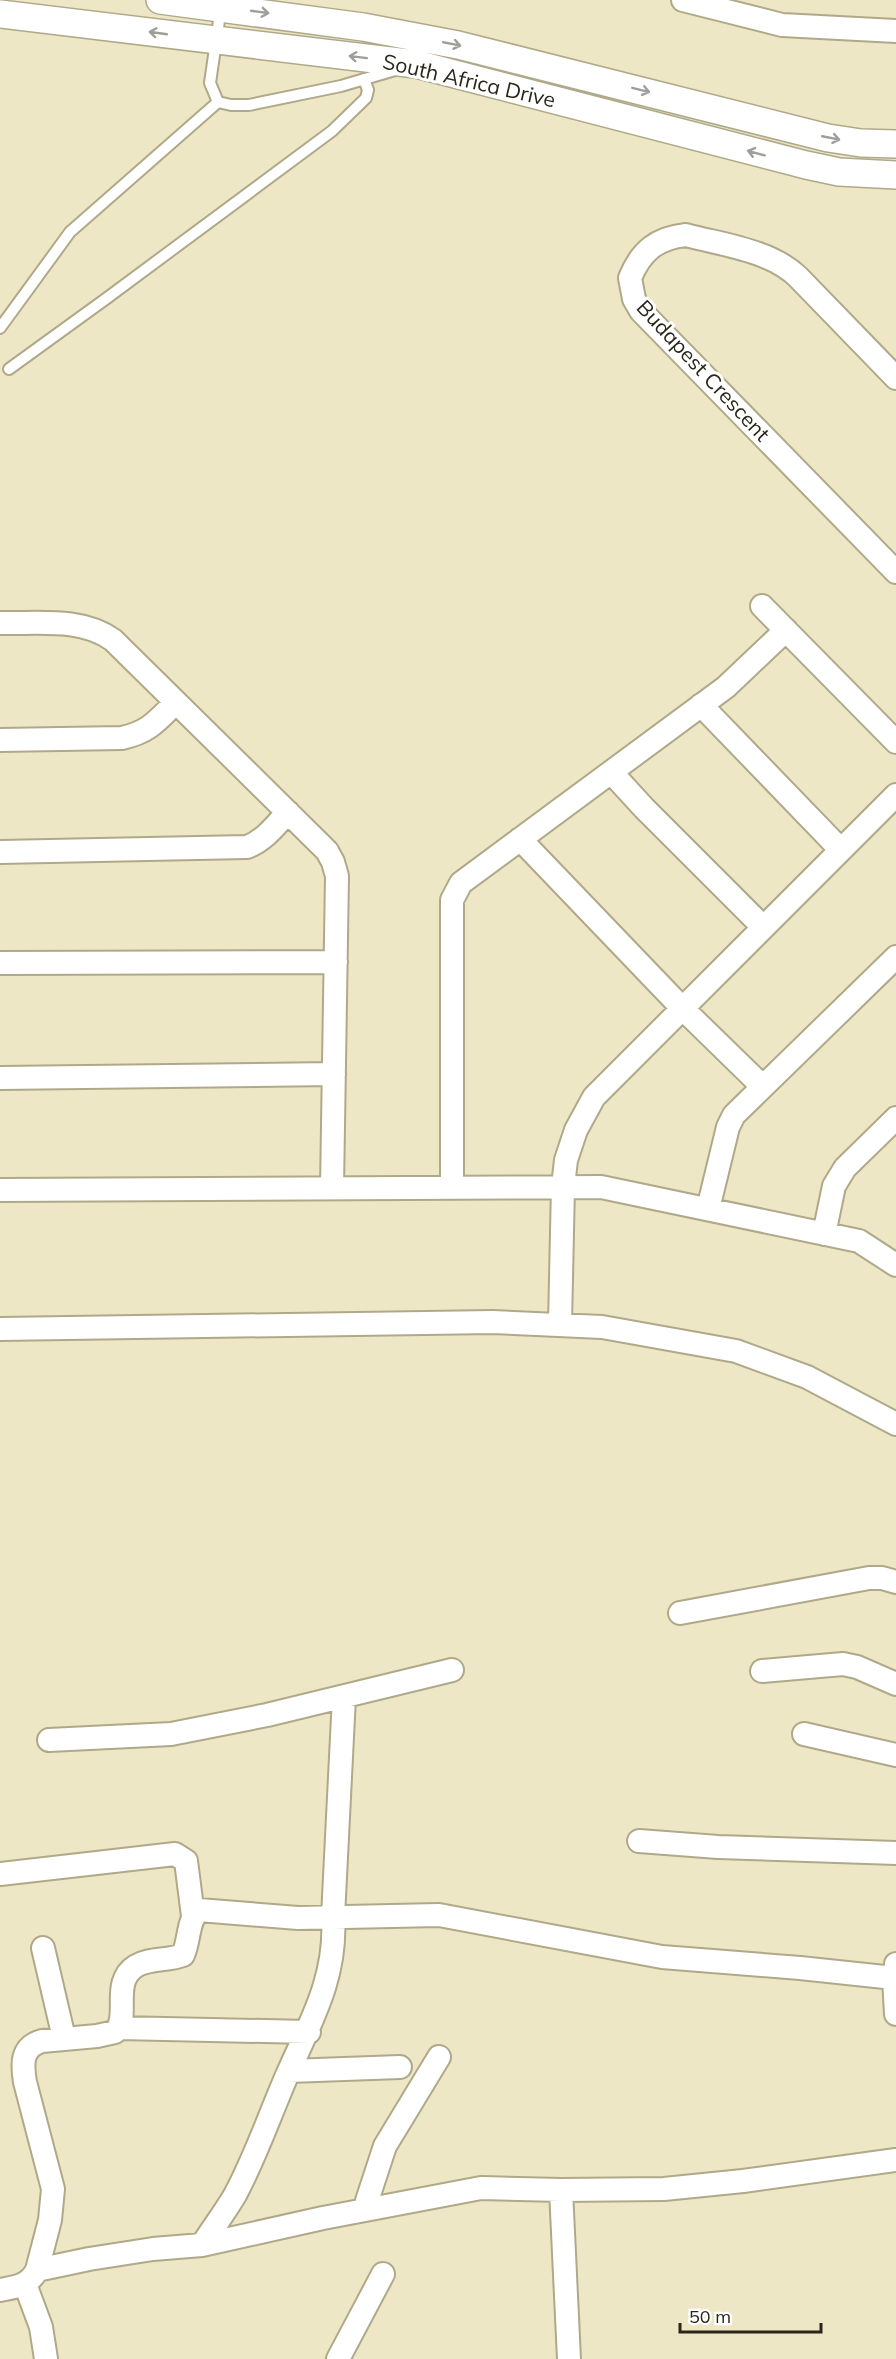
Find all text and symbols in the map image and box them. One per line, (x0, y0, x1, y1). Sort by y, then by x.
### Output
one-way arrow (249, 7, 269, 18)
one-way arrow (149, 27, 169, 38)
one-way arrow (442, 39, 461, 50)
street label: South Africa Drive (380, 48, 558, 113)
one-way arrow (348, 51, 368, 62)
one-way arrow (632, 85, 651, 97)
one-way arrow (820, 133, 840, 144)
one-way arrow (747, 147, 766, 158)
street label: Budapest Crescent (632, 294, 776, 446)
scale bar (680, 2296, 821, 2334)
text: 50 m (689, 2305, 731, 2328)

